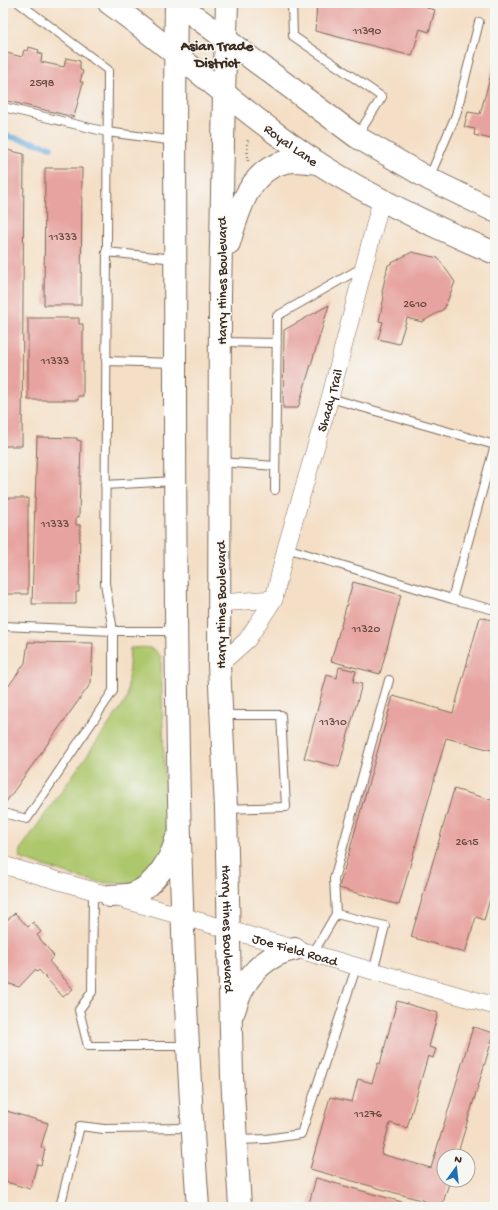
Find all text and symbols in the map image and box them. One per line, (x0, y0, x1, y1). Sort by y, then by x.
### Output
house number: 11390 (352, 25, 382, 39)
district label: Asian Trade District (180, 38, 255, 73)
house number: 2598 (30, 77, 55, 91)
street label: Royal Lane (260, 121, 321, 172)
street label: Harry Hines Boulevard (215, 215, 232, 345)
house number: 11333 (48, 231, 77, 245)
house number: 2610 (403, 298, 427, 312)
house number: 11333 (40, 355, 69, 369)
street label: Shady Trail (315, 368, 348, 434)
house number: 11333 (40, 518, 69, 532)
street label: Harry Hines Boulevard (214, 539, 231, 669)
house number: 11320 (351, 623, 380, 637)
house number: 11310 (318, 716, 347, 730)
house number: 2615 (455, 836, 479, 850)
street label: Harry Hines Boulevard (216, 865, 236, 995)
street label: Joe Field Road (250, 931, 341, 972)
house number: 11276 (353, 1108, 383, 1122)
north arrow (436, 1148, 476, 1188)
text: N (453, 1154, 463, 1167)

